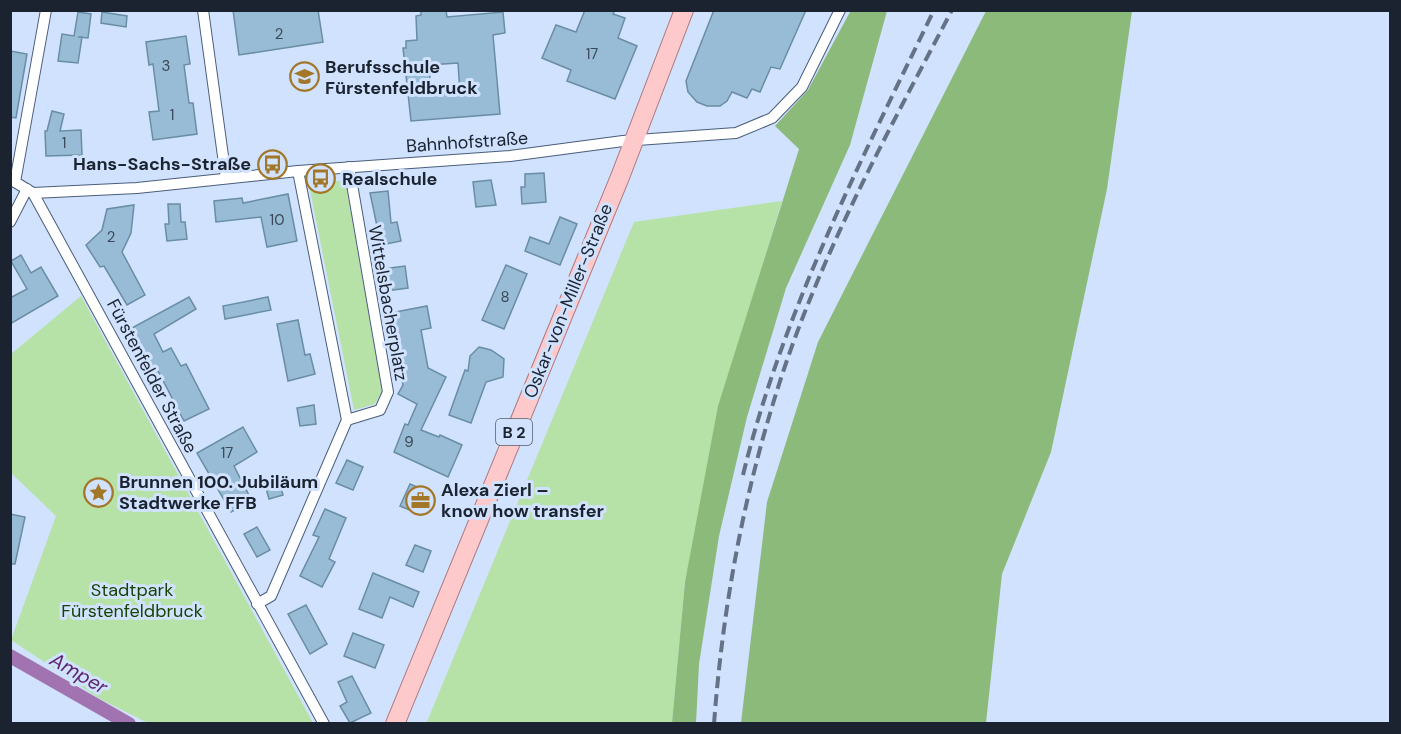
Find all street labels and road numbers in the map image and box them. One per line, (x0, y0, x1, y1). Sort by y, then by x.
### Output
street label: Bahnhofstraße (405, 126, 529, 158)
street label: Oskar-von-Miller-Straße (518, 200, 618, 402)
street label: Wittelsbacherplatz (362, 223, 414, 383)
street label: Fürstenfelder Straße (101, 295, 203, 457)
road number: B 2 (496, 419, 532, 445)

